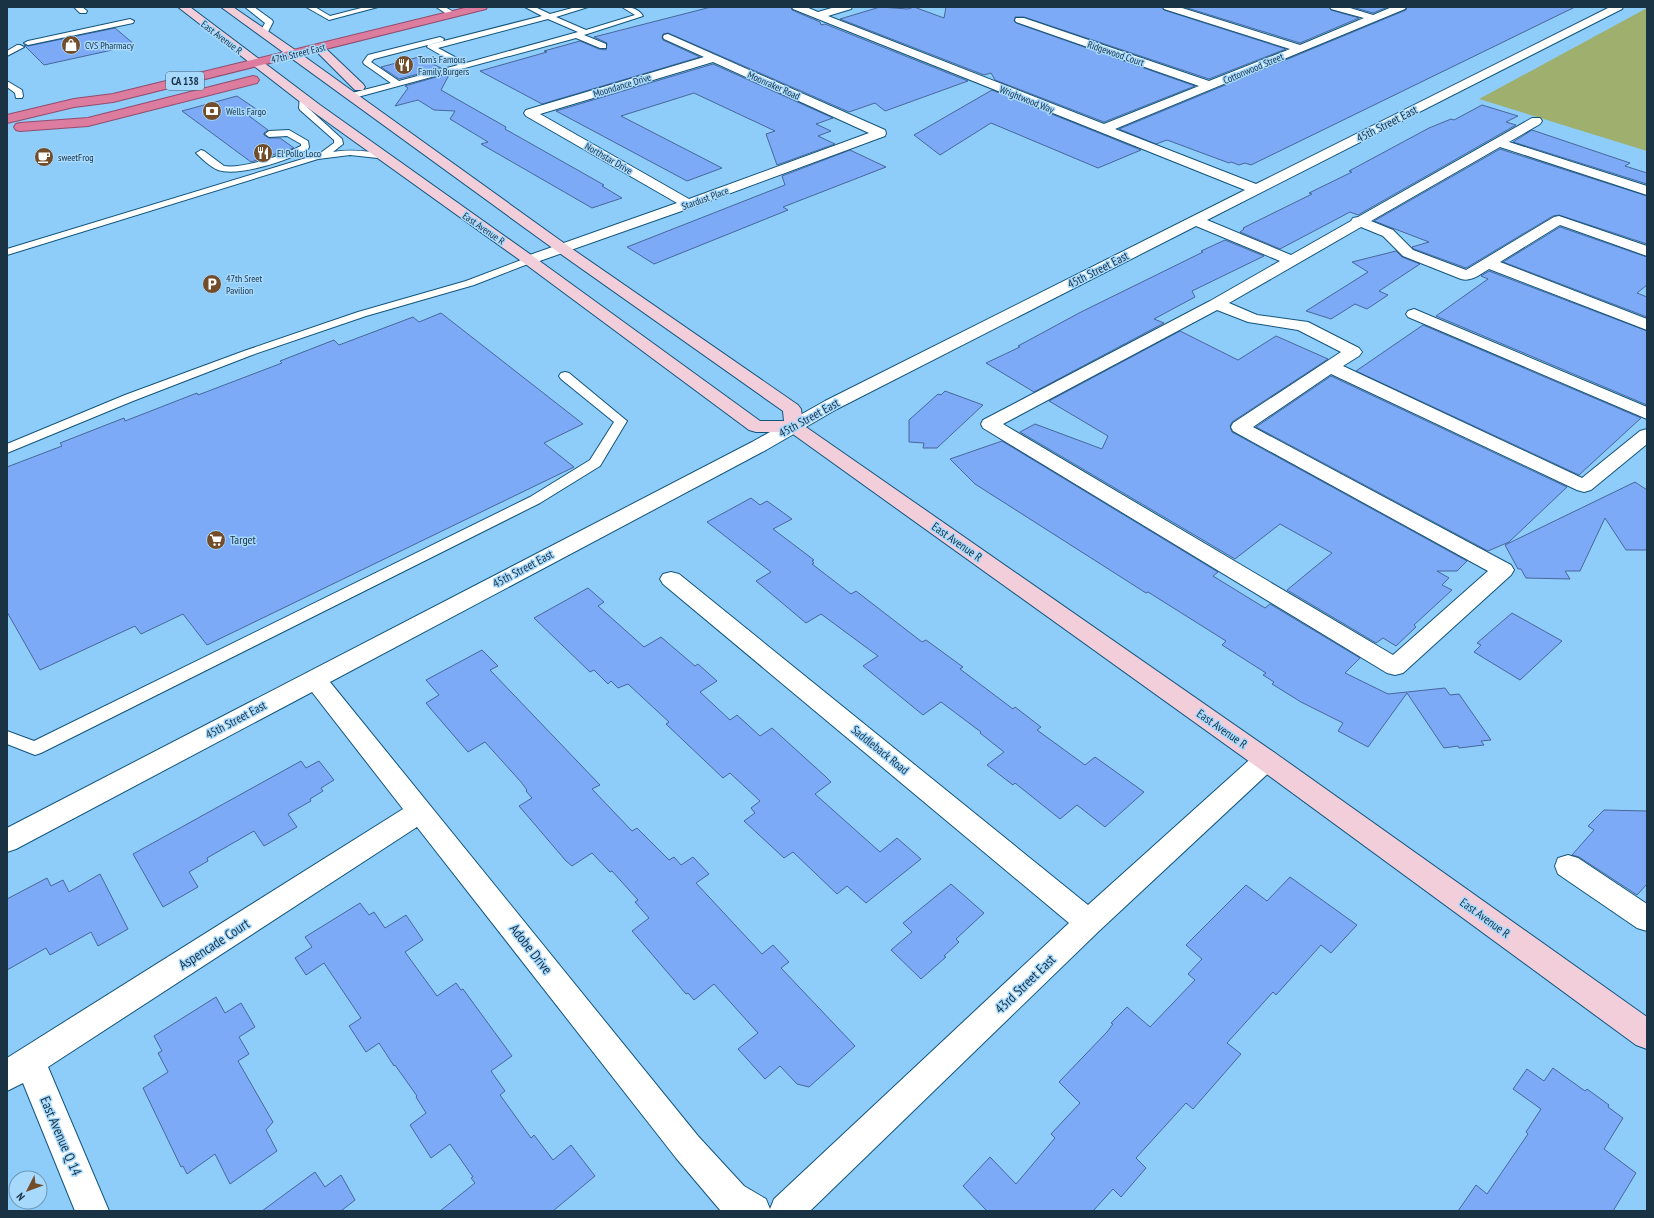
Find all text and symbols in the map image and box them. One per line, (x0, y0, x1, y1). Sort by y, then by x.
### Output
street label: East Avenue R (198, 18, 245, 57)
shop icon: CVS Pharmacy (60, 34, 82, 56)
street label: Ridgewood Court (1086, 38, 1146, 69)
place label: CVS Pharmacy (85, 39, 134, 52)
street label: 47th Street East (270, 40, 327, 66)
street label: Cottonwood Street (1221, 50, 1286, 87)
place label: Tom’s Famous Family Burgers (418, 53, 470, 78)
restaurant icon: Tom’s Famous Family Burgers (393, 54, 415, 76)
street label: Moonraker Road (746, 68, 802, 103)
street label: Moondance Drive (592, 71, 653, 100)
road number: CA 138 (166, 72, 204, 90)
street label: Wrightwood Way (998, 83, 1056, 116)
bank icon: Wells Fargo (201, 100, 223, 122)
street label: 45th Street East (1354, 101, 1420, 145)
place label: Wells Fargo (226, 105, 266, 118)
street label: Northstar Drive (583, 140, 635, 177)
restaurant icon: El Pollo Loco (252, 142, 274, 164)
cafe icon: sweetFrog (33, 146, 55, 168)
place label: El Pollo Loco (277, 147, 321, 160)
place label: sweetFrog (58, 151, 94, 164)
street label: Stardust Place (680, 184, 730, 213)
street label: East Avenue R (460, 209, 507, 248)
street label: 45th Street East (1065, 247, 1131, 291)
place label: 47th Sreet Pavilion (226, 272, 262, 297)
parking icon: 47th Sreet Pavilion (201, 273, 223, 295)
street label: 45th Street East (776, 395, 842, 440)
street label: East Avenue R (929, 519, 986, 565)
supermarket icon: Target (205, 529, 227, 551)
place label: Target (230, 532, 257, 547)
street label: 45th Street East (490, 546, 556, 591)
street label: 45th Street East (203, 697, 269, 742)
street label: East Avenue R (1194, 706, 1251, 752)
street label: Saddleback Road (848, 722, 912, 777)
street label: East Avenue R (1457, 894, 1513, 941)
street label: Aspencade Court (175, 914, 253, 974)
street label: Adobe Drive (506, 920, 556, 978)
street label: 43rd Street East (991, 950, 1059, 1017)
street label: East Avenue Q 14 (36, 1094, 86, 1179)
north arrow (8, 1170, 48, 1210)
text: N (13, 1190, 28, 1204)

